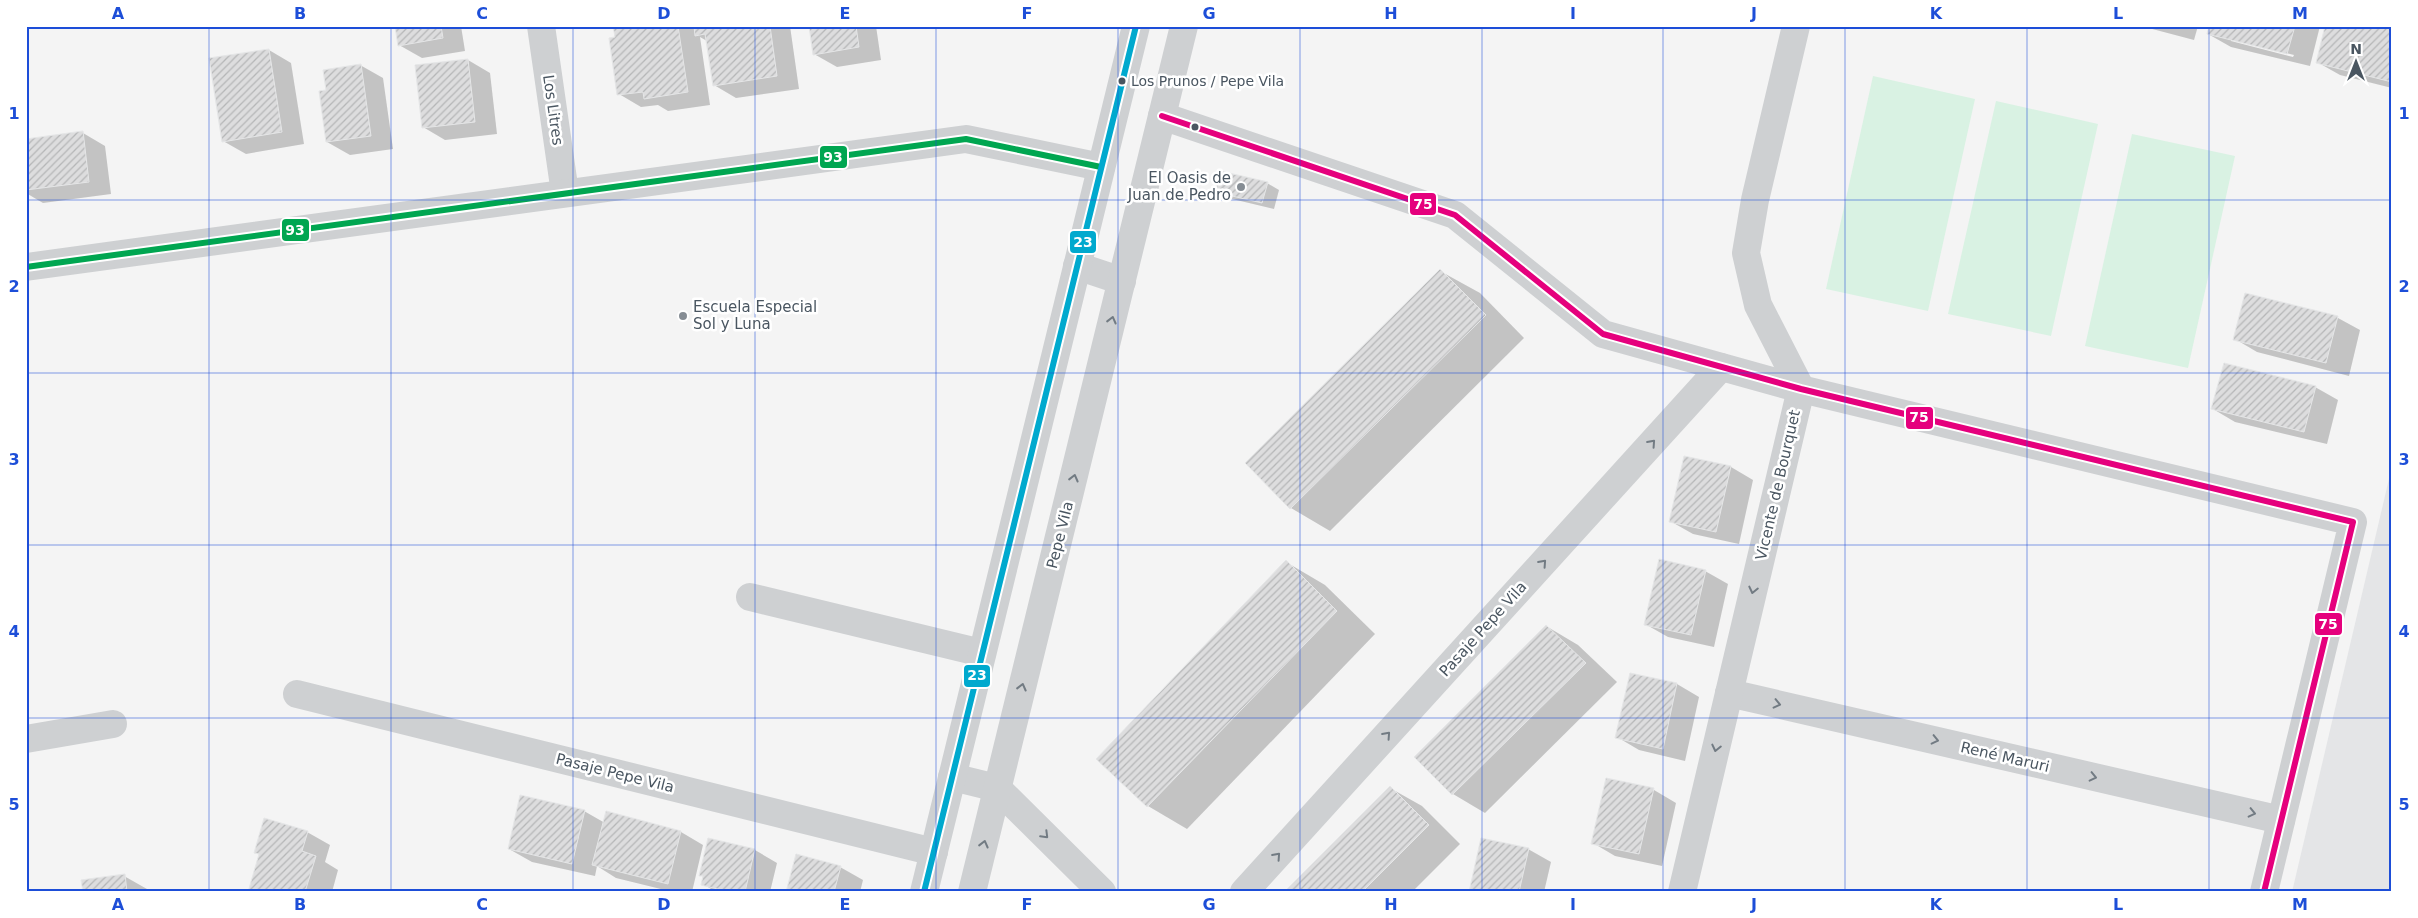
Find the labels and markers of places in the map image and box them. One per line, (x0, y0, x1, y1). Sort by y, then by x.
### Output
place label: Los Prunos / Pepe Vila (1131, 73, 1284, 89)
marker: Los Prunos / Pepe Vila (1117, 76, 1127, 86)
unlabelled marker (1190, 122, 1200, 132)
place label: El Oasis de Juan de Pedro (1127, 169, 1231, 204)
marker: El Oasis de Juan de Pedro (1235, 181, 1247, 193)
place label: Escuela Especial Sol y Luna (693, 298, 817, 333)
marker: Escuela Especial Sol y Luna (677, 310, 689, 322)

